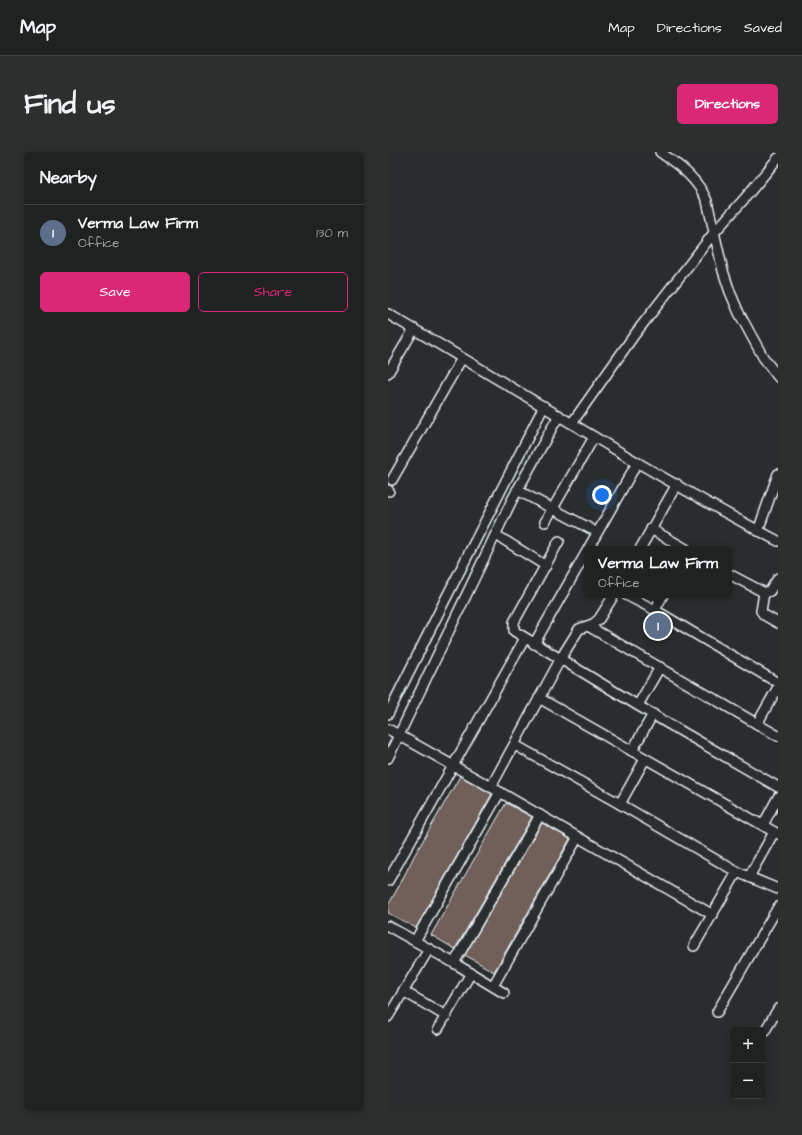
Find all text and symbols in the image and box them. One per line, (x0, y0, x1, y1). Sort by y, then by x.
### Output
text: Map (20, 14, 56, 41)
text: Map (608, 18, 635, 38)
text: Directions (657, 18, 722, 38)
text: Saved (744, 18, 782, 38)
button: Directions (677, 84, 778, 124)
text: Find us (24, 85, 115, 124)
text: Nearby (40, 166, 97, 190)
text: Verma Law Firm (78, 213, 198, 234)
text: 1 (52, 224, 54, 242)
text: 130 m (316, 224, 348, 242)
text: Office (78, 234, 119, 252)
button: Save (40, 272, 190, 312)
button: Share (198, 272, 348, 312)
your location (592, 485, 612, 505)
popup (584, 546, 732, 598)
text: Verma Law Firm (598, 553, 718, 574)
text: Office (598, 574, 639, 592)
pin: 1 (645, 611, 671, 641)
map controls (730, 1027, 766, 1099)
button: + (730, 1027, 766, 1063)
button: − (730, 1063, 766, 1099)

